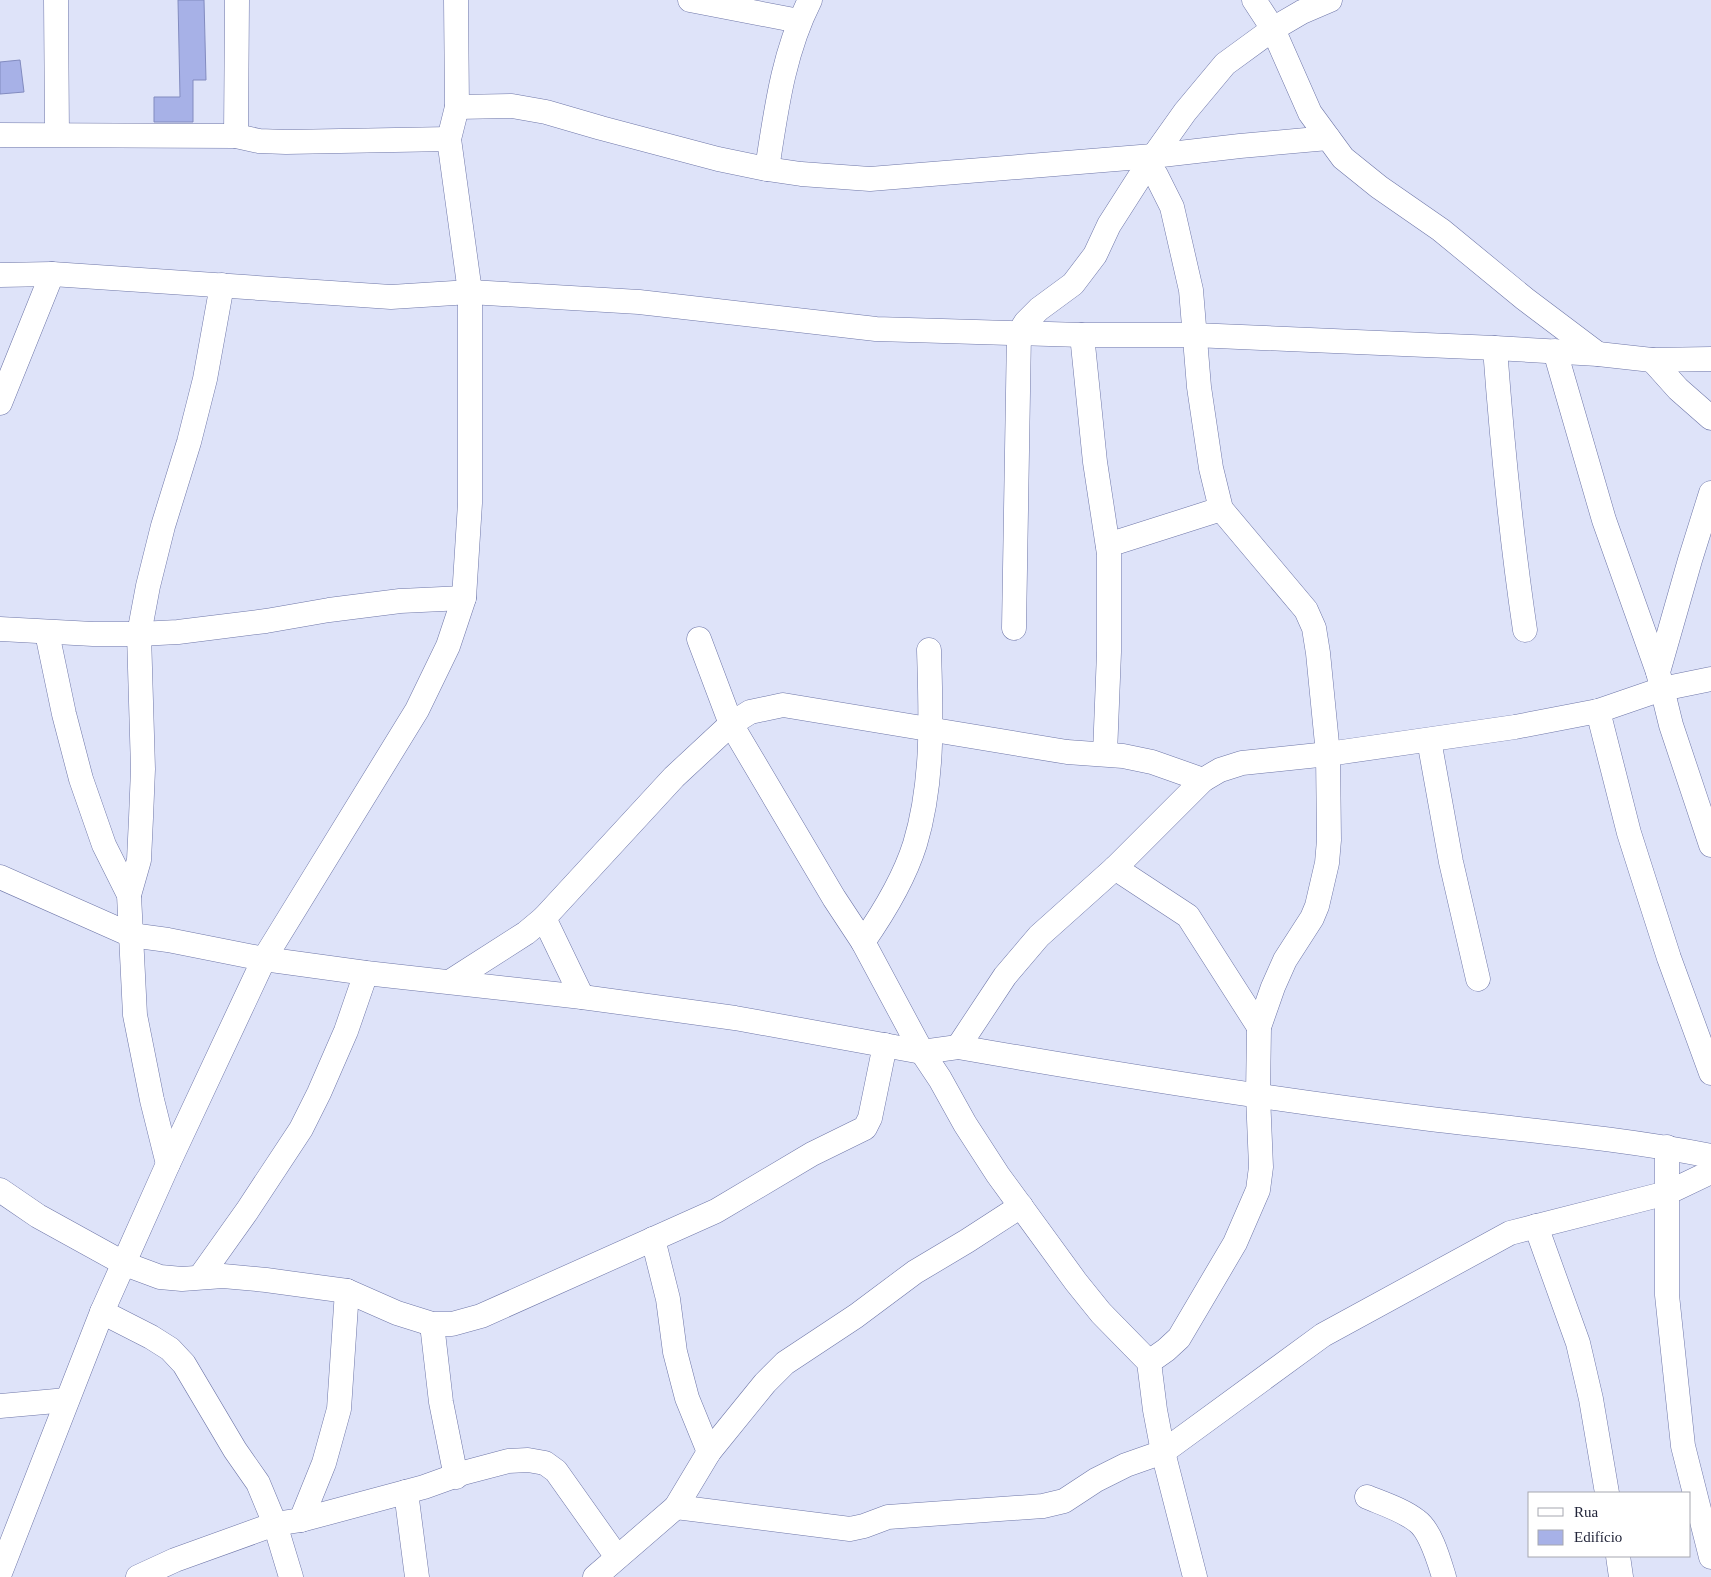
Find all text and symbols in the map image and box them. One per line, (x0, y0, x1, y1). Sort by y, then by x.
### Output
legend (1528, 1492, 1691, 1557)
text: Rua (1574, 1504, 1599, 1520)
text: Edifício (1574, 1529, 1622, 1545)

